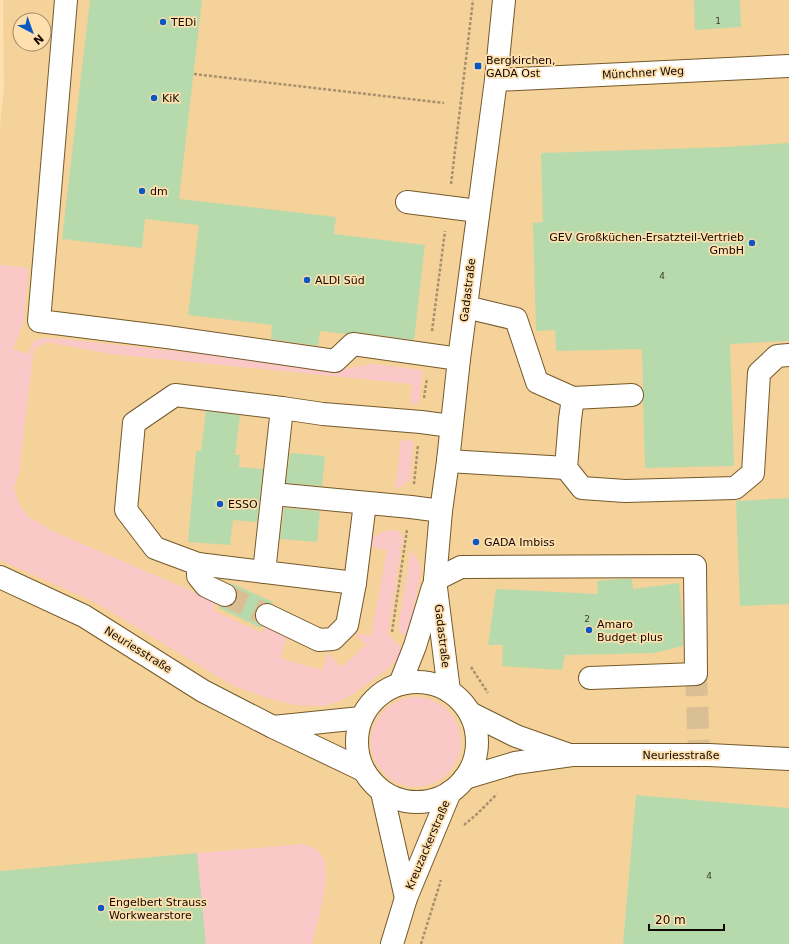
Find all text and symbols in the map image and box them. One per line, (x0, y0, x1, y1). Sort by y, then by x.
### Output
north arrow (12, 12, 52, 52)
place label: TEDi (170, 16, 196, 29)
house number: 1 (715, 16, 721, 26)
marker: TEDi (158, 17, 168, 27)
text: N (30, 31, 46, 47)
place label: Bergkirchen, GADA Ost (486, 54, 556, 80)
marker: Bergkirchen, GADA Ost (473, 61, 483, 71)
street label: Münchner Weg (602, 64, 684, 82)
place label: KiK (162, 92, 180, 105)
marker: KiK (149, 93, 159, 103)
place label: dm (150, 185, 168, 198)
marker: dm (137, 186, 147, 196)
place label: GEV Großküchen-Ersatzteil-Vertrieb GmbH (549, 231, 744, 257)
marker: GEV Großküchen-Ersatzteil-Vertrieb GmbH (747, 238, 757, 248)
street label: Gadastraße (458, 257, 478, 323)
house number: 4 (659, 271, 665, 281)
place label: ALDI Süd (315, 274, 365, 287)
marker: ALDI Süd (302, 275, 312, 285)
place label: ESSO (228, 498, 258, 511)
marker: ESSO (215, 499, 225, 509)
place label: GADA Imbiss (484, 536, 555, 549)
marker: GADA Imbiss (471, 537, 481, 547)
street label: Gadastraße (432, 603, 452, 669)
house number: 2 (584, 614, 590, 624)
place label: Amaro Budget plus (597, 618, 663, 644)
street label: Neuriesstraße (102, 624, 174, 676)
marker: Amaro Budget plus (584, 625, 594, 635)
street label: Neuriesstraße (642, 749, 720, 762)
street label: Kreuzackerstraße (403, 798, 453, 892)
house number: 4 (706, 871, 712, 881)
place label: Engelbert Strauss Workwearstore (109, 896, 207, 922)
marker: Engelbert Strauss Workwearstore (96, 903, 106, 913)
scale bar (649, 906, 724, 932)
text: 20 m (655, 913, 686, 927)

